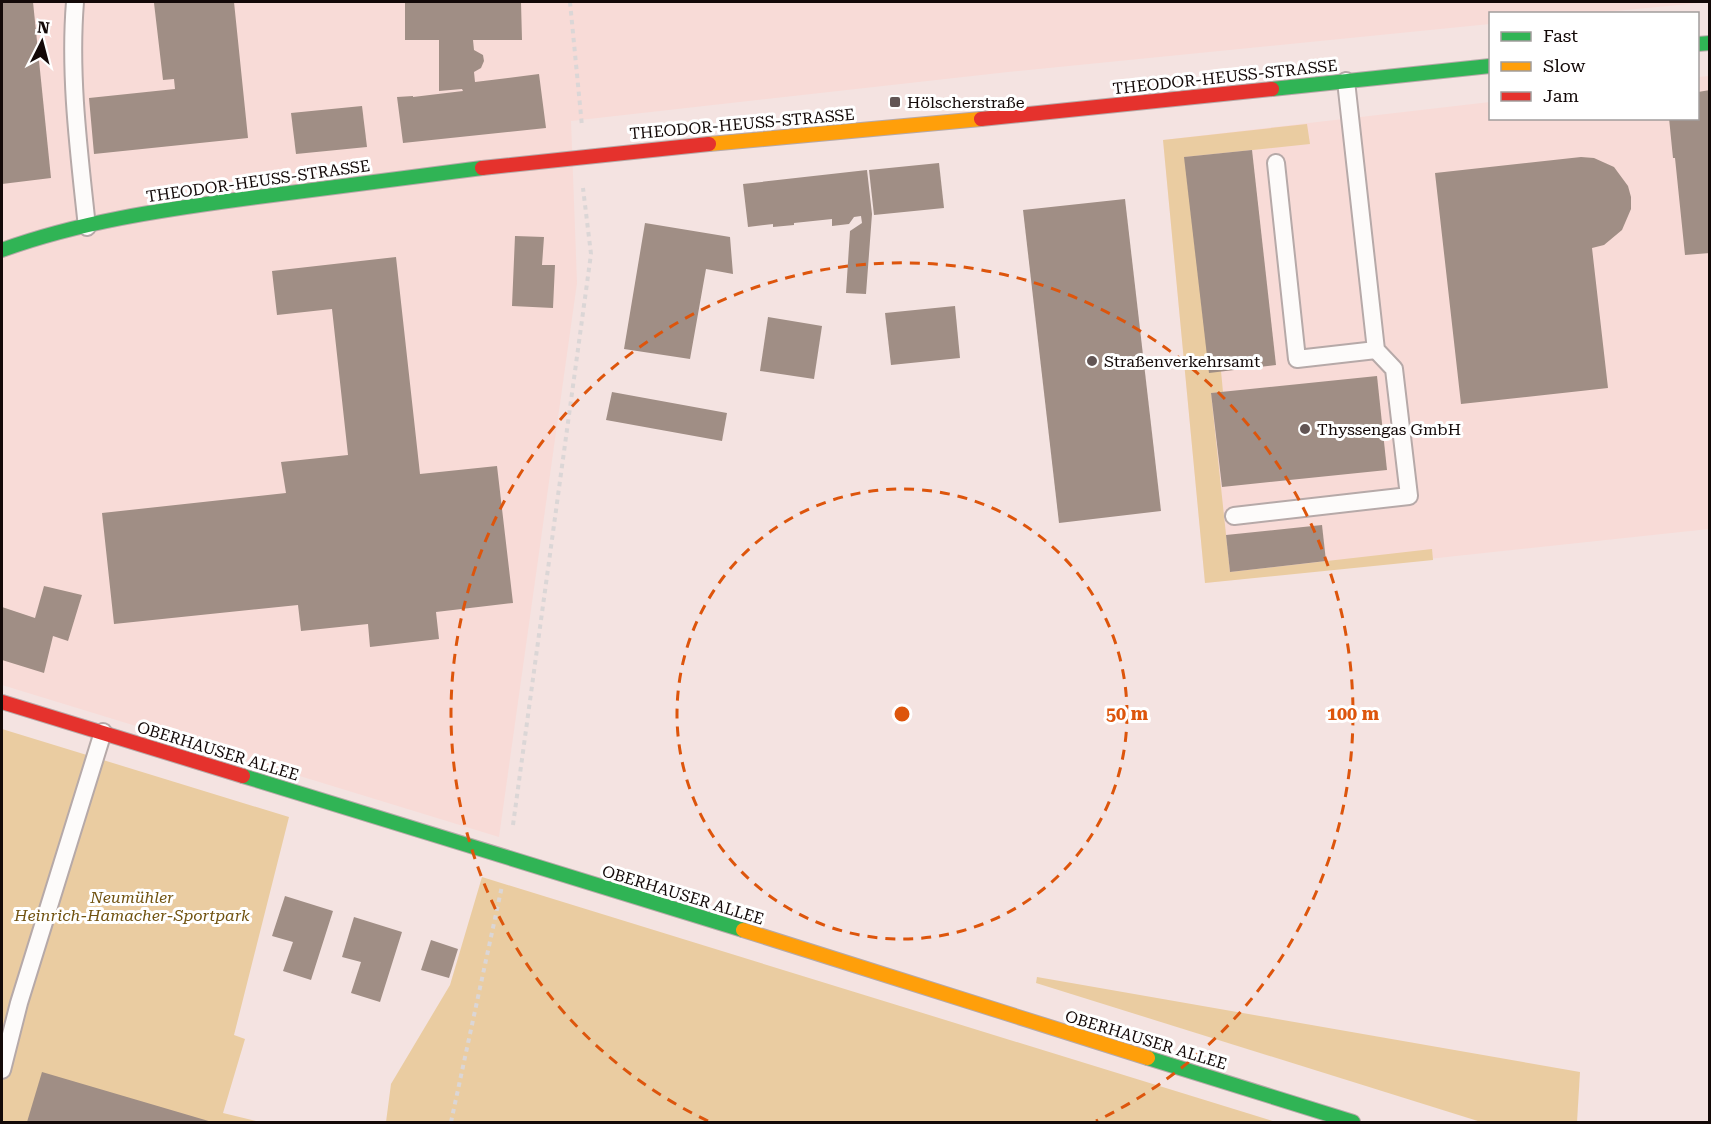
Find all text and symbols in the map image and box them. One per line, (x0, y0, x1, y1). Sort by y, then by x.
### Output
north arrow (12, 12, 72, 72)
legend (1489, 12, 1699, 120)
text: N (36, 17, 51, 38)
text: Fast (1543, 25, 1578, 46)
text: Slow (1543, 55, 1585, 76)
street label: THEODOR-HEUSS-STRASSE (1112, 56, 1338, 98)
text: Jam (1543, 85, 1579, 106)
place label: Hölscherstraße (907, 93, 1025, 112)
marker: Hölscherstraße (888, 95, 902, 109)
street label: THEODOR-HEUSS-STRASSE (629, 105, 855, 143)
street label: THEODOR-HEUSS-STRASSE (145, 156, 371, 206)
place label: Straßenverkehrsamt (1104, 352, 1260, 371)
marker: Straßenverkehrsamt (1085, 354, 1099, 368)
place label: Thyssengas GmbH (1317, 420, 1461, 439)
marker: Thyssengas GmbH (1298, 422, 1312, 436)
text: 50 m (1106, 703, 1149, 724)
text: 100 m (1327, 703, 1380, 724)
centre of rings (892, 704, 912, 724)
street label: OBERHAUSER ALLEE (135, 717, 301, 785)
street label: OBERHAUSER ALLEE (600, 861, 766, 929)
park label: Neumühler Heinrich-Hamacher-Sportpark (13, 888, 250, 925)
street label: OBERHAUSER ALLEE (1063, 1006, 1229, 1074)

